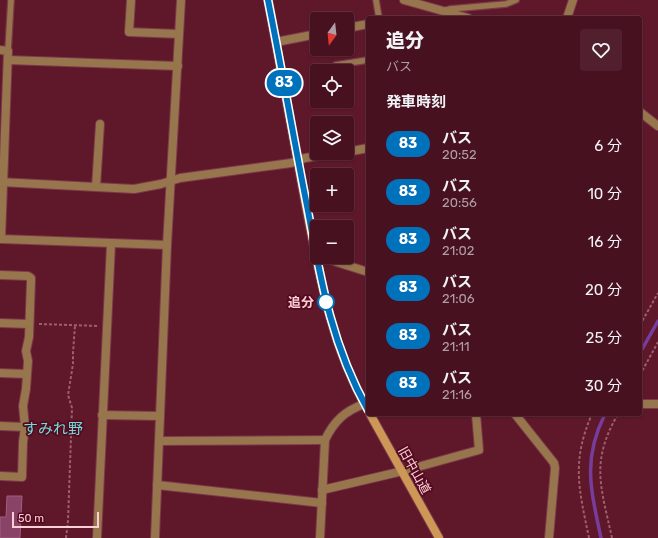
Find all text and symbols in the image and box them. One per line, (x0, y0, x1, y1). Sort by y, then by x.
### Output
north arrow (310, 12, 354, 56)
map controls (310, 12, 354, 264)
text: 追分 (386, 29, 424, 52)
button: heart (580, 29, 622, 71)
text: バス (386, 59, 412, 74)
button: locate (310, 64, 354, 108)
line badge: 83 (266, 70, 302, 96)
text: 83 (275, 74, 293, 91)
text: 発車時刻 (386, 93, 446, 111)
button: layers (310, 116, 354, 160)
text: バス (442, 129, 472, 147)
text: 83 (399, 135, 417, 152)
text: 6 分 (594, 137, 622, 155)
text: 20:52 (442, 147, 477, 162)
button: + (310, 168, 354, 212)
text: バス (442, 177, 472, 195)
text: 83 (399, 183, 417, 200)
text: 10 分 (587, 185, 622, 203)
text: 20:56 (442, 195, 477, 210)
button: − (310, 220, 354, 264)
text: バス (442, 225, 472, 243)
text: 83 (399, 231, 417, 248)
text: 16 分 (588, 233, 622, 251)
text: 21:02 (442, 243, 474, 258)
text: バス (442, 273, 472, 291)
text: 83 (399, 279, 417, 296)
text: 20 分 (585, 281, 622, 299)
text: 21:06 (442, 291, 475, 306)
marker: 追分 (317, 293, 335, 311)
place label: 追分 (288, 295, 314, 310)
text: バス (442, 321, 472, 339)
text: 83 (399, 327, 417, 344)
text: 25 分 (586, 329, 622, 347)
text: 21:11 (442, 339, 470, 354)
text: バス (442, 369, 472, 387)
text: 83 (399, 375, 417, 392)
text: 30 分 (585, 377, 622, 395)
text: 21:16 (442, 387, 472, 402)
district label: すみれ野 (23, 420, 83, 438)
street label: 旧中山道 (395, 444, 434, 497)
scale bar (12, 510, 99, 529)
text: 50 m (18, 512, 44, 525)

